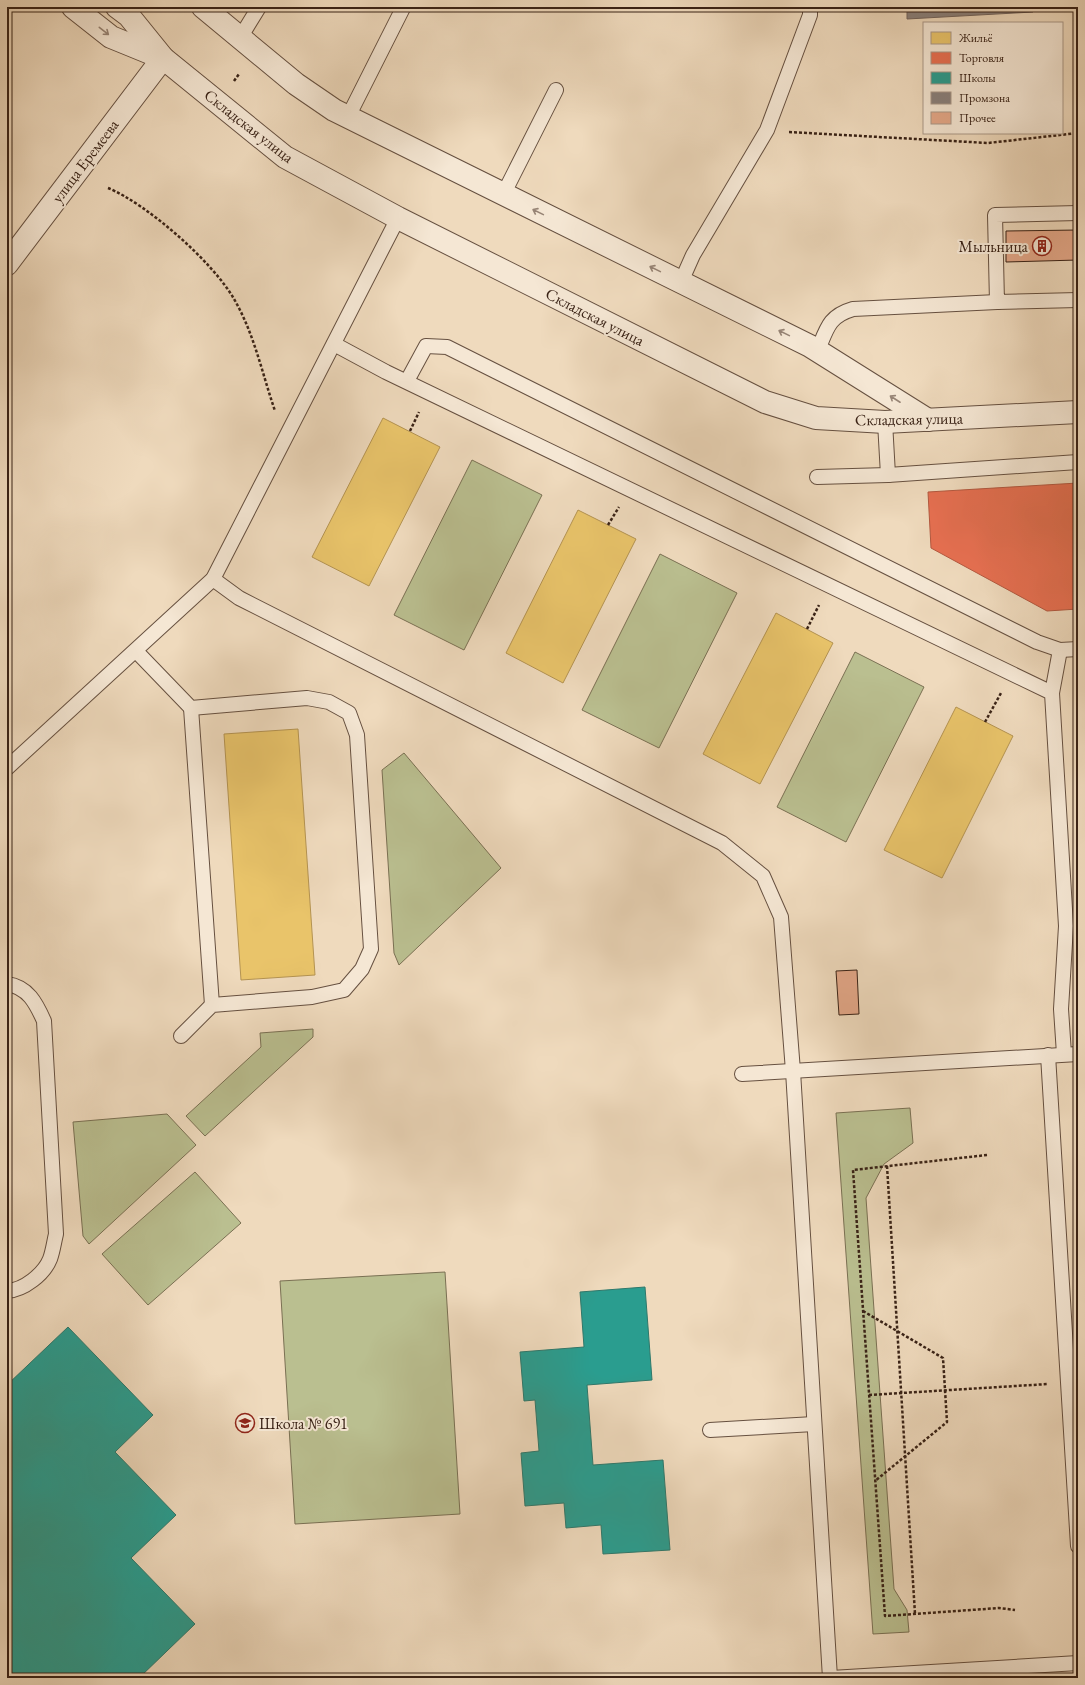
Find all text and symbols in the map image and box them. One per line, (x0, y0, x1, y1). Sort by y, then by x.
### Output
legend (923, 22, 1063, 134)
one-way arrow (98, 27, 109, 35)
text: Жильё (958, 30, 993, 46)
text: Торговля (959, 50, 1005, 66)
text: Школы (959, 70, 996, 86)
street label: Складская улица (200, 84, 299, 168)
text: Промзона (959, 90, 1010, 106)
text: Прочее (959, 110, 996, 126)
street label: улица Еремеева (47, 114, 124, 207)
one-way arrow (532, 208, 544, 215)
building icon: Мыльница (1031, 235, 1053, 257)
place label: Мыльница (958, 236, 1029, 257)
one-way arrow (649, 265, 661, 272)
street label: Складская улица (542, 283, 648, 351)
one-way arrow (778, 328, 790, 336)
one-way arrow (890, 395, 901, 403)
street label: Складская улица (855, 408, 964, 430)
school or university icon: Школа № 691 (234, 1412, 256, 1434)
place label: Школа № 691 (259, 1413, 348, 1434)

